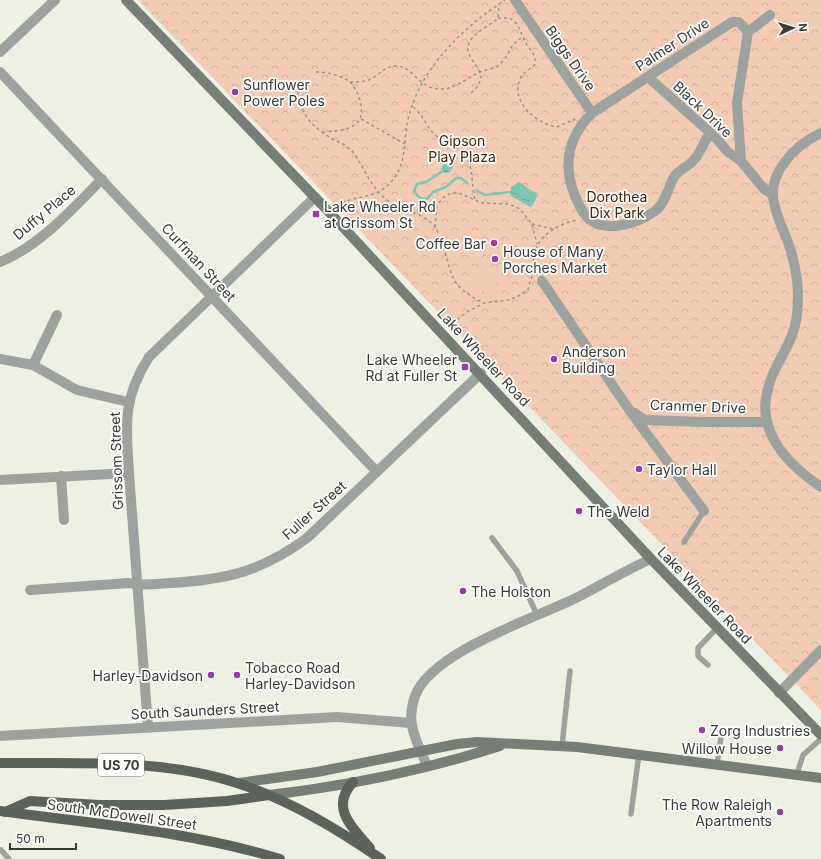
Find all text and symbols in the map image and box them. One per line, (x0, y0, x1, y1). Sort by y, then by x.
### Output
north arrow (773, 8, 813, 48)
street label: Palmer Drive (632, 14, 712, 74)
street label: Biggs Drive (542, 22, 600, 94)
text: N (796, 23, 810, 32)
place label: Sunflower Power Poles (243, 76, 325, 109)
street label: Black Drive (670, 77, 736, 141)
marker: Sunflower Power Poles (230, 87, 240, 97)
park label: Gipson Play Plaza (428, 132, 496, 165)
street label: Duffy Place (9, 181, 79, 243)
park label: Dorothea Dix Park (587, 188, 647, 221)
place label: Lake Wheeler Rd at Grissom St (324, 198, 436, 231)
marker: Lake Wheeler Rd at Grissom St (311, 209, 321, 219)
street label: Curfman Street (158, 219, 240, 305)
place label: Coffee Bar (415, 235, 486, 252)
marker: Coffee Bar (489, 238, 499, 248)
place label: House of Many Porches Market (503, 243, 608, 276)
marker: House of Many Porches Market (490, 254, 500, 264)
street label: Lake Wheeler Road (434, 304, 534, 410)
place label: Anderson Building (562, 343, 626, 376)
place label: Lake Wheeler Rd at Fuller St (366, 351, 457, 384)
marker: Anderson Building (549, 354, 559, 364)
marker: Lake Wheeler Rd at Fuller St (460, 362, 470, 372)
street label: Cranmer Drive (650, 396, 746, 416)
street label: Grissom Street (106, 411, 126, 510)
place label: Taylor Hall (647, 461, 717, 478)
marker: Taylor Hall (634, 464, 644, 474)
street label: Fuller Street (279, 477, 350, 543)
place label: The Weld (587, 503, 650, 520)
marker: The Weld (574, 506, 584, 516)
street label: Lake Wheeler Road (654, 543, 756, 647)
place label: The Holston (471, 583, 551, 600)
marker: The Holston (458, 586, 468, 596)
place label: Tobacco Road Harley-Davidson (245, 659, 355, 692)
place label: Harley-Davidson (93, 667, 203, 684)
marker: Harley-Davidson (206, 670, 216, 680)
marker: Tobacco Road Harley-Davidson (232, 670, 242, 680)
street label: South Saunders Street (130, 698, 280, 722)
place label: Zorg Industries (710, 722, 810, 739)
marker: Zorg Industries (697, 725, 707, 735)
place label: Willow House (682, 740, 772, 757)
marker: Willow House (775, 743, 785, 753)
road number: US 70 (98, 754, 144, 776)
street label: South McDowell Street (46, 795, 198, 833)
place label: The Row Raleigh Apartments (662, 796, 772, 829)
marker: The Row Raleigh Apartments (775, 807, 785, 817)
scale bar (10, 825, 76, 851)
text: 50 m (16, 831, 45, 846)

